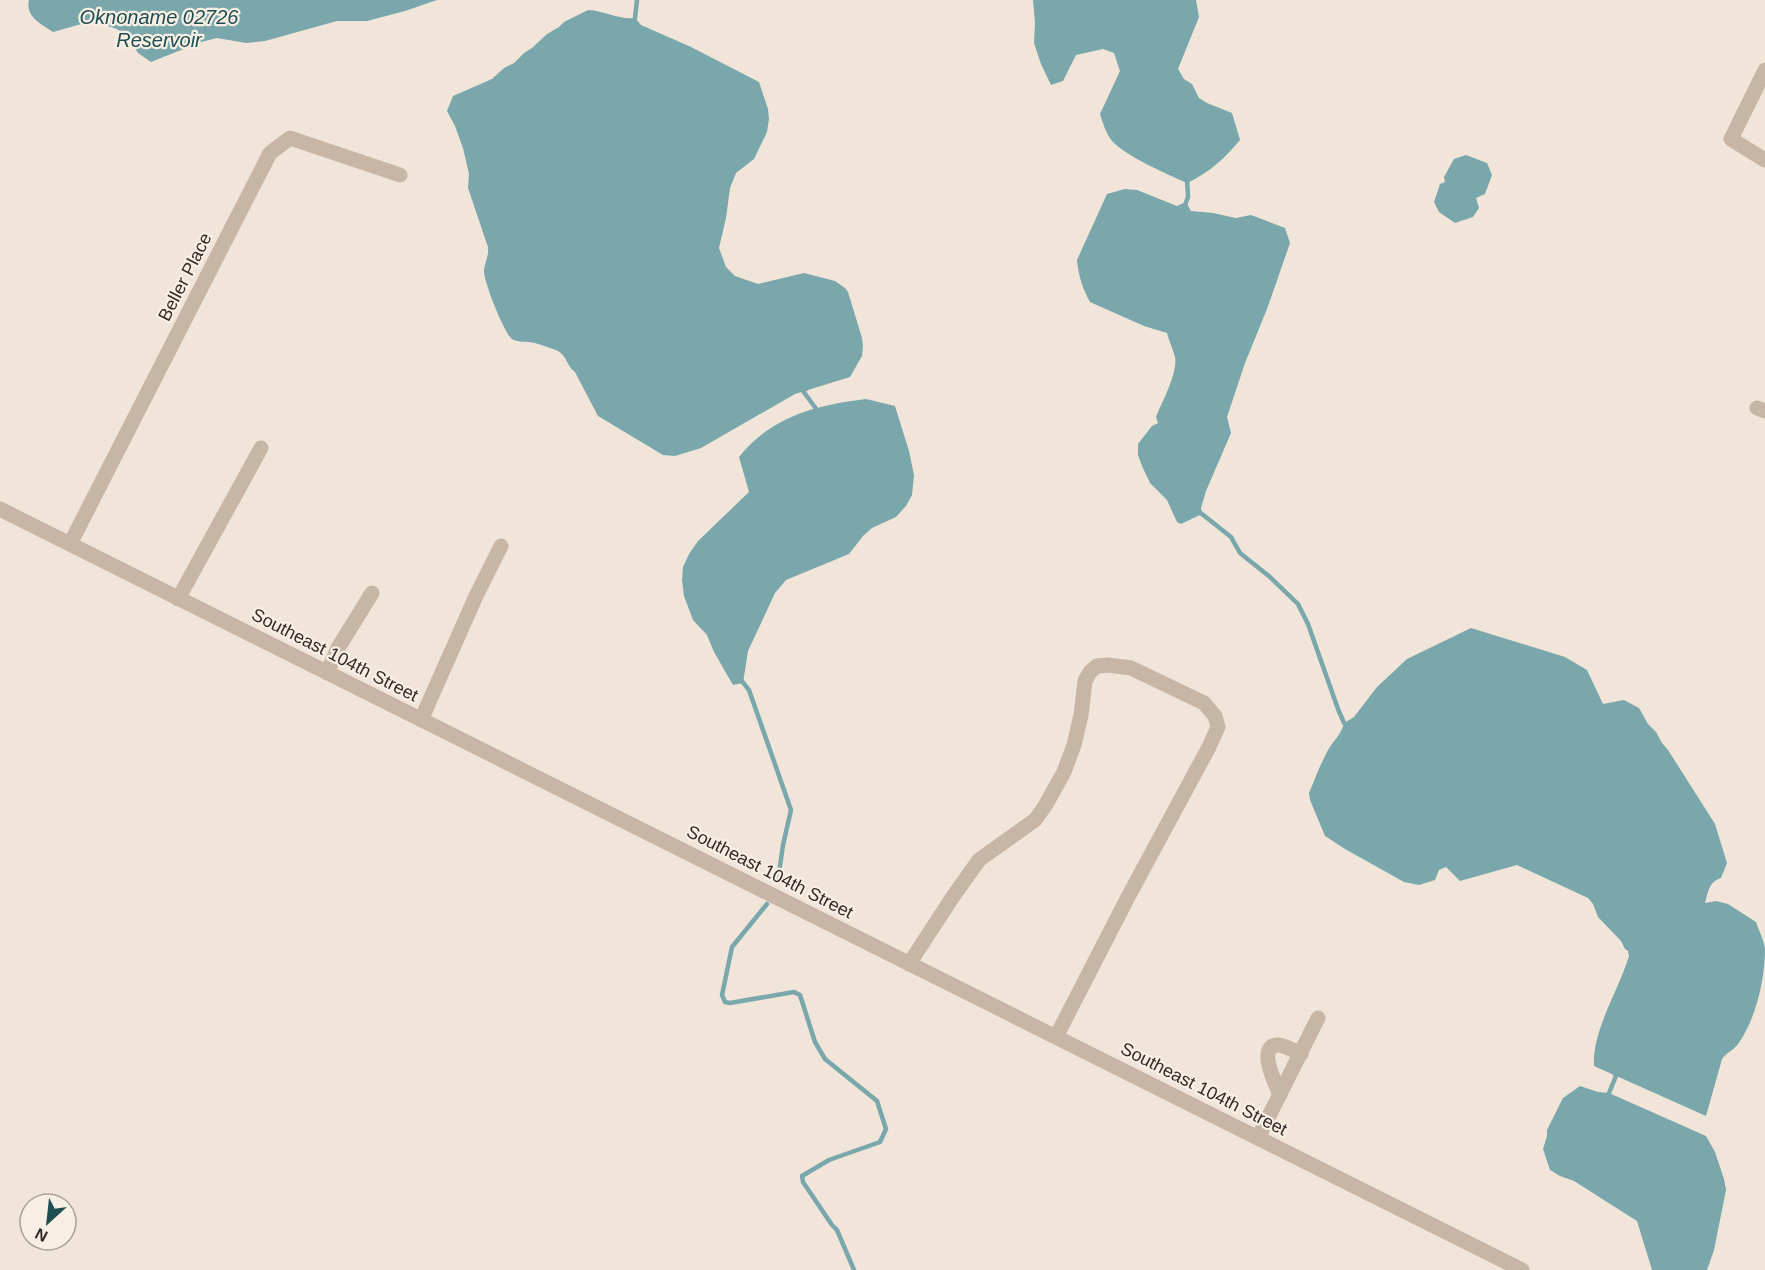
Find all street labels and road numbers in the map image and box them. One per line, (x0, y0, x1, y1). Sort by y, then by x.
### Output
street label: Beller Place (154, 230, 216, 324)
street label: Southeast 104th Street (248, 604, 422, 706)
street label: Southeast 104th Street (683, 821, 857, 923)
street label: Southeast 104th Street (1117, 1038, 1291, 1140)

